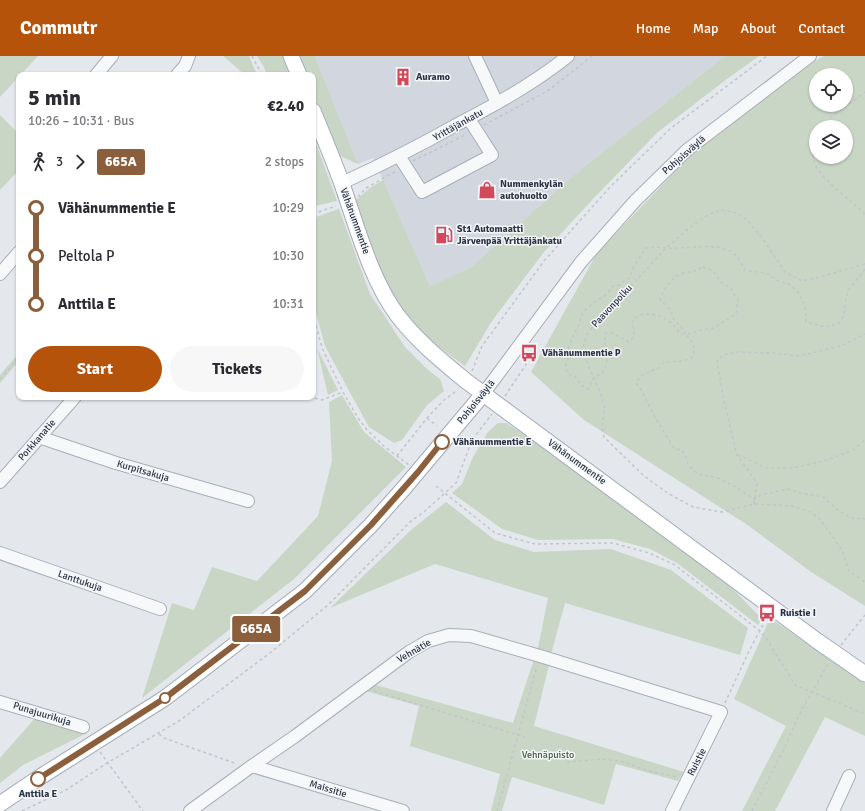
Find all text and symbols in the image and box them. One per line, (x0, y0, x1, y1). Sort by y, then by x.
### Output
text: Commutr (20, 16, 97, 40)
text: Home (636, 20, 671, 37)
text: Map (693, 20, 718, 37)
text: About (740, 20, 776, 37)
text: Contact (798, 20, 845, 37)
building icon: Auramo (393, 67, 413, 87)
map controls (809, 68, 853, 164)
button: locate (809, 68, 853, 112)
place label: Auramo (416, 71, 450, 83)
text: 5 min (28, 84, 81, 111)
text: €2.40 (267, 97, 304, 115)
street label: Yrittäjänkatu (431, 106, 485, 144)
text: 10:26 – 10:31 · Bus (28, 113, 134, 129)
button: layers (809, 120, 853, 164)
street label: Pohjoisväylä (660, 133, 708, 177)
icon: walk (28, 151, 50, 173)
icon: forward (69, 151, 91, 173)
text: 665A (105, 153, 137, 170)
text: 3 (56, 154, 63, 170)
text: 2 stops (265, 154, 304, 170)
place label: Nummenkylän autohuolto (500, 178, 564, 202)
shop icon: Nummenkylän autohuolto (477, 180, 497, 200)
street label: Vähänummentie (337, 186, 373, 256)
text: Vähänummentie E (58, 199, 176, 217)
text: 10:29 (272, 200, 304, 216)
place label: St1 Automaatti Järvenpää Yrittäjänkatu (457, 223, 562, 247)
fuel station icon: St1 Automaatti Järvenpää Yrittäjänkatu (434, 225, 454, 245)
text: Peltola P (58, 247, 115, 265)
text: 10:30 (272, 248, 304, 264)
street label: Paavonpolku (589, 282, 635, 330)
text: Anttila E (58, 295, 116, 313)
text: 10:31 (272, 296, 304, 312)
bus stop icon: Vähänummentie P (519, 343, 539, 363)
button: Start (28, 346, 162, 392)
button: Tickets (170, 346, 304, 392)
place label: Vähänummentie P (542, 347, 621, 359)
street label: Pohjoisväylä (455, 378, 497, 426)
street label: Porkkanatie (16, 417, 58, 463)
marker: Vähänummentie E (434, 434, 450, 450)
place label: Vähänummentie E (453, 436, 532, 448)
street label: Vähänummentie (545, 437, 609, 487)
street label: Kurpitsakuja (115, 458, 171, 484)
street label: Lanttukuja (56, 568, 104, 594)
bus stop icon: Ruistie I (757, 603, 777, 623)
place label: Ruistie I (780, 607, 816, 619)
line badge: 665A (228, 616, 284, 642)
text: 665A (240, 620, 272, 637)
street label: Vehnätie (395, 636, 433, 666)
unlabelled marker (159, 692, 171, 704)
street label: Punajuurikuja (12, 699, 72, 729)
street label: Ruistie (685, 746, 709, 778)
park label: Vehnäpuisto (522, 749, 574, 761)
marker: Anttila E (30, 771, 46, 787)
street label: Maissitie (308, 778, 348, 800)
place label: Anttila E (19, 788, 58, 800)

